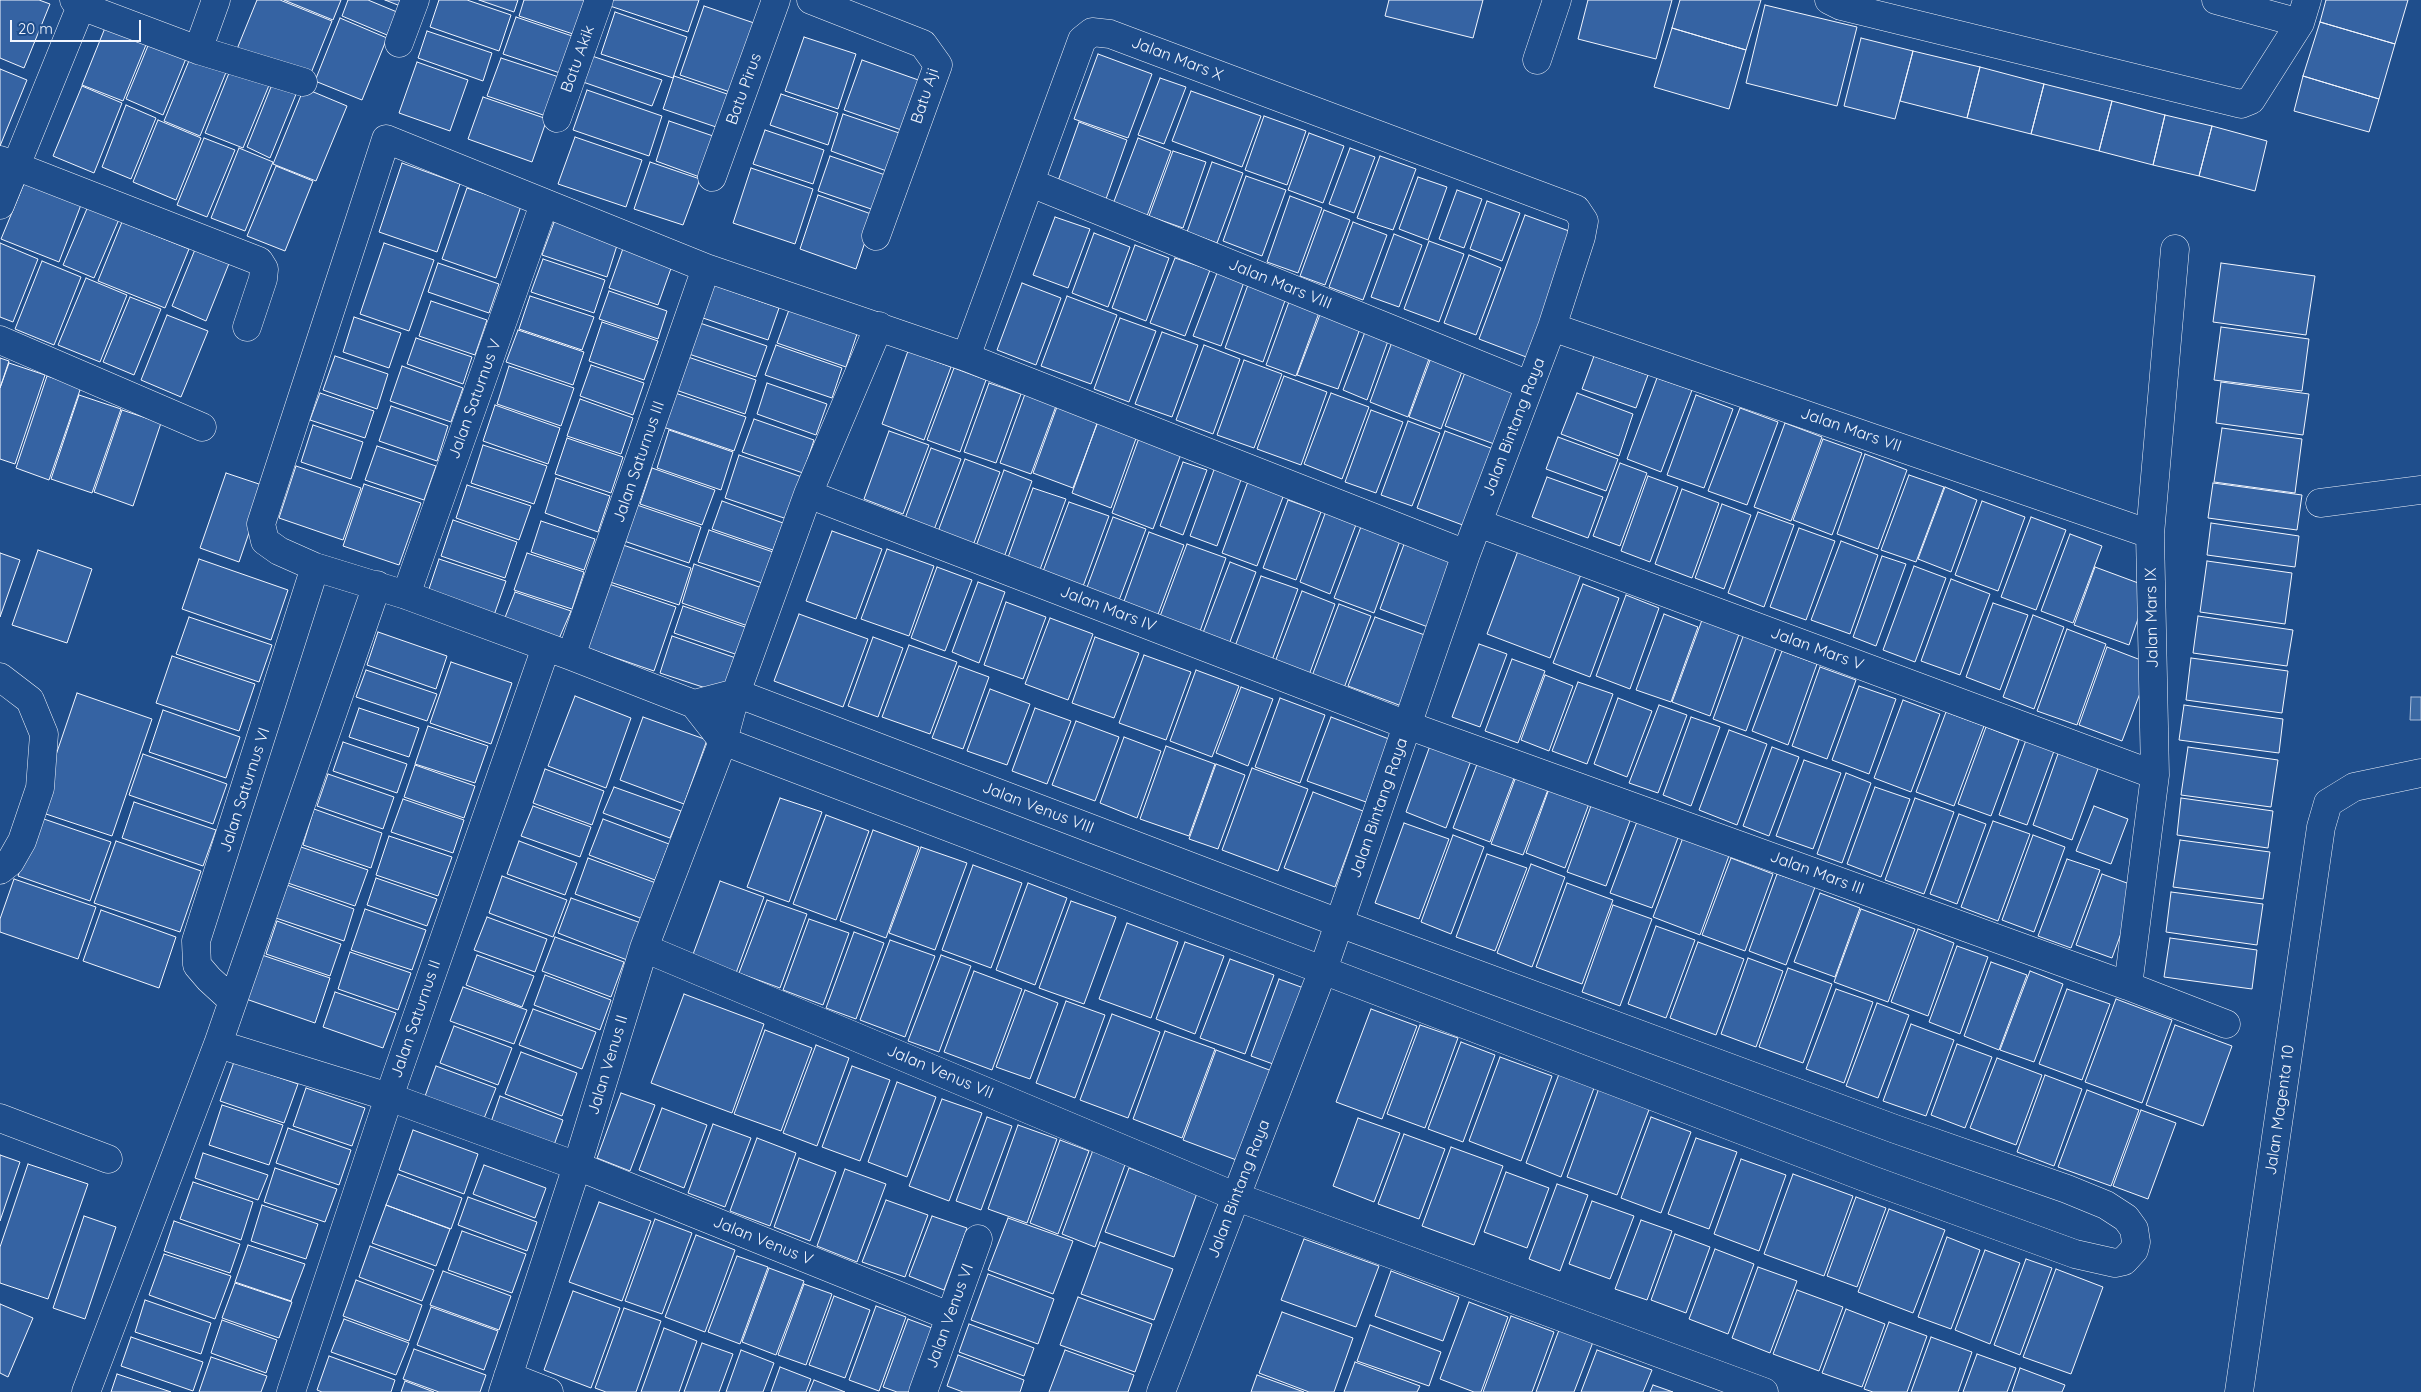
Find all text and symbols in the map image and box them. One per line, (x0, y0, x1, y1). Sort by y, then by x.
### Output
scale bar (12, 10, 144, 42)
text: 20 m (18, 19, 53, 38)
street label: Batu Akik (557, 23, 599, 95)
street label: Jalan Mars X (1129, 33, 1225, 85)
street label: Batu Pirus (722, 51, 766, 127)
street label: Batu Aji (907, 66, 943, 126)
street label: Jalan Mars VIII (1226, 255, 1334, 313)
street label: Jalan Saturnus V (444, 336, 506, 462)
street label: Jalan Bintang Raya (1479, 355, 1549, 499)
street label: Jalan Saturnus III (609, 399, 669, 525)
street label: Jalan Mars VII (1798, 404, 1904, 456)
street label: Jalan Mars IX (2142, 568, 2162, 668)
street label: Jalan Mars IV (1057, 582, 1159, 636)
street label: Jalan Mars V (1768, 623, 1866, 675)
street label: Jalan Saturnus VI (216, 725, 274, 855)
street label: Jalan Bintang Raya (1346, 735, 1412, 881)
street label: Jalan Venus VIII (979, 778, 1097, 838)
street label: Jalan Mars III (1767, 847, 1867, 899)
street label: Jalan Saturnus II (387, 958, 445, 1080)
street label: Jalan Venus II (584, 1013, 632, 1117)
street label: Jalan Venus VII (884, 1041, 996, 1103)
street label: Jalan Magenta 10 (2261, 1043, 2299, 1177)
street label: Jalan Bintang Raya (1204, 1117, 1274, 1261)
street label: Jalan Venus V (710, 1212, 816, 1270)
street label: Jalan Venus VI (922, 1261, 978, 1371)

